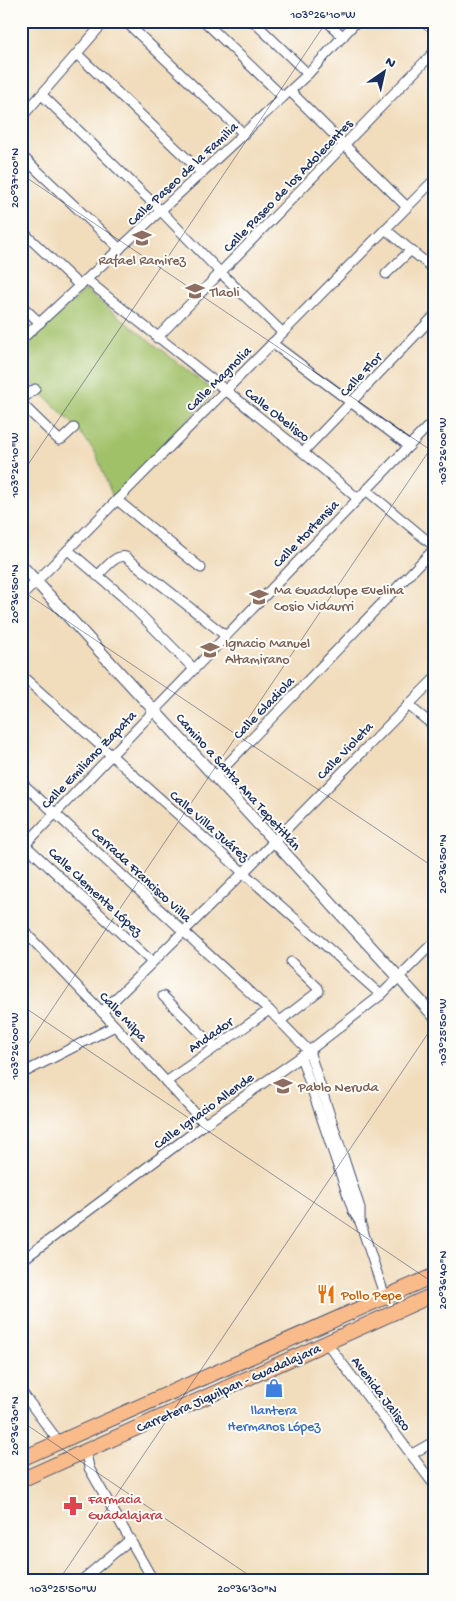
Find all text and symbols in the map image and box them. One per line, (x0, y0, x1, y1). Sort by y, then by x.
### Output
text: 103°26'10"W (289, 9, 356, 23)
north arrow (358, 48, 408, 98)
text: N (381, 54, 398, 73)
street label: Calle Paseo de los Adolecentes (221, 116, 358, 257)
street label: Calle Paseo de la Familia (125, 118, 244, 231)
text: 20°37'00"N (9, 148, 23, 208)
school or university icon: Rafael Ramirez (131, 227, 153, 249)
place label: Rafael Ramirez (98, 253, 186, 270)
school or university icon: Tlaoli (184, 280, 206, 302)
place label: Tlaoli (209, 285, 240, 302)
street label: Calle Magnolia (184, 343, 257, 416)
street label: Calle Flor (337, 349, 387, 401)
street label: Calle Obelisco (240, 385, 313, 447)
text: 103°26'00"W (437, 417, 451, 486)
text: 103°26'10"W (9, 432, 23, 499)
street label: Calle Hortensia (270, 496, 344, 572)
text: 20°36'50"N (9, 564, 23, 624)
place label: Ma Guadalupe Evelina Cosio Vidaurri (274, 583, 405, 616)
school or university icon: Ma Guadalupe Evelina Cosio Vidaurri (248, 586, 270, 608)
place label: Ignacio Manuel Altamirano (225, 636, 310, 669)
school or university icon: Ignacio Manuel Altamirano (199, 639, 221, 661)
street label: Calle Gladiola (231, 673, 300, 744)
street label: Calle Emiliano Zapata (39, 707, 142, 813)
street label: Camino a Santa Ana Tepetitlán (171, 710, 304, 855)
street label: Calle Violeta (314, 718, 378, 784)
street label: Calle Villa Juárez (165, 788, 252, 867)
street label: Cerrada Francisco Villa (86, 825, 195, 928)
text: 20°36'50"N (437, 834, 451, 894)
street label: Calle Clemente López (44, 845, 146, 941)
street label: Calle Milpa (95, 989, 151, 1047)
text: 103°25'50"W (437, 999, 451, 1066)
text: 103°26'00"W (9, 1012, 23, 1081)
street label: Andador (186, 1014, 238, 1058)
street label: Calle Ignacio Allende (151, 1069, 259, 1154)
school or university icon: Pablo Neruda (272, 1075, 294, 1097)
place label: Pablo Neruda (297, 1080, 380, 1097)
text: 20°36'40"N (437, 1250, 451, 1309)
restaurant icon: Pollo Pepe (315, 1283, 337, 1305)
place label: Pollo Pepe (340, 1288, 403, 1305)
street label: Carretera Jiquilpan - Guadalajara (134, 1340, 325, 1438)
street label: Avenida Jalisco (346, 1354, 414, 1435)
shop icon: llantera Hermanos López (263, 1377, 285, 1399)
text: 20°36'30"N (9, 1396, 23, 1456)
place label: llantera Hermanos López (228, 1403, 321, 1436)
place label: Farmacia Guadalajara (87, 1492, 164, 1525)
pharmacy icon: Farmacia Guadalajara (62, 1495, 84, 1517)
text: 103°25'50"W (29, 1583, 96, 1597)
text: 20°36'30"N (217, 1583, 277, 1597)

